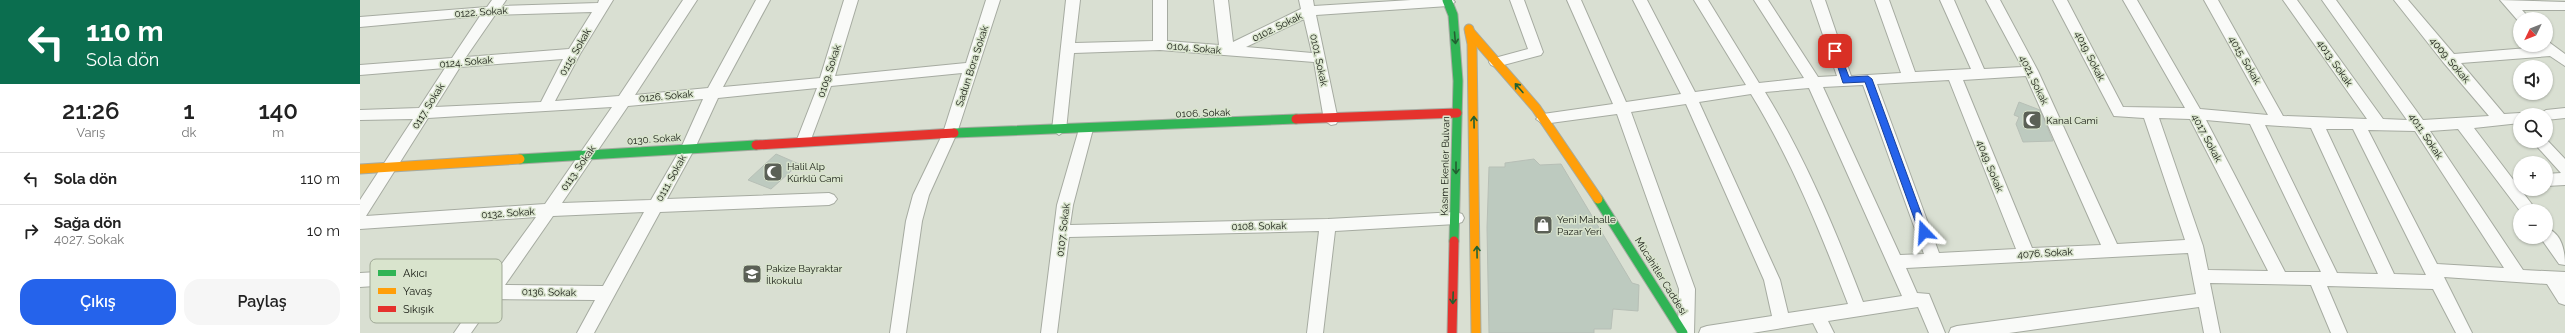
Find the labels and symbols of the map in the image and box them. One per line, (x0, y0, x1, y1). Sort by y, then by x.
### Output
street label: 0122. Sokak (454, 5, 509, 19)
street label: 0102. Sokak (1250, 10, 1304, 44)
north arrow (2513, 12, 2553, 52)
street label: Sadun Bora Sokak (954, 24, 990, 108)
street label: 0115. Sokak (557, 26, 593, 78)
street label: 4019. Sokak (2073, 29, 2108, 83)
one-way arrow (1451, 31, 1459, 44)
street label: 0101. Sokak (1308, 33, 1330, 88)
pin (1818, 34, 1852, 68)
street label: 4015. Sokak (2227, 34, 2264, 87)
street label: 4009. Sokak (2428, 35, 2473, 86)
street label: 4013. Sokak (2315, 38, 2355, 89)
street label: 0104. Sokak (1166, 40, 1222, 56)
street label: 0109. Sokak (815, 43, 843, 99)
street label: 0124. Sokak (439, 54, 494, 70)
street label: 4021. Sokak (2017, 54, 2051, 107)
street label: 0117. Sokak (410, 81, 447, 131)
one-way arrow (1514, 83, 1524, 93)
street label: 0126. Sokak (639, 88, 694, 104)
street label: 0106. Sokak (1175, 107, 1231, 119)
mosque icon: Kanal Cami (2021, 109, 2043, 131)
street label: 4011. Sokak (2407, 111, 2446, 161)
street label: 4017. Sokak (2190, 112, 2225, 165)
place label: Kanal Cami (2046, 115, 2098, 126)
street label: Kasım Ekenler Bulvarı (1439, 116, 1451, 216)
one-way arrow (1470, 116, 1478, 129)
street label: 0130. Sokak (627, 132, 682, 146)
street label: 4049. Sokak (1975, 138, 2006, 194)
street label: 0113. Sokak (558, 143, 598, 193)
street label: 0111. Sokak (654, 152, 689, 203)
mosque icon: Halil Alp Kürklü Cami (762, 161, 784, 183)
place label: Halil Alp Kürklü Cami (787, 161, 843, 184)
one-way arrow (1452, 161, 1460, 174)
street label: 0107. Sokak (1054, 202, 1072, 257)
street label: 0132. Sokak (481, 206, 536, 220)
position arrow (1903, 211, 1945, 253)
shop icon: Yeni Mahalle Pazar Yeri (1532, 214, 1554, 236)
place label: Yeni Mahalle Pazar Yeri (1557, 214, 1616, 237)
street label: 0108. Sokak (1231, 220, 1287, 232)
street label: Mücahitler Caddesi (1633, 235, 1689, 317)
one-way arrow (1473, 246, 1481, 259)
street label: 4076. Sokak (2017, 246, 2074, 260)
legend (370, 259, 502, 323)
school or university icon: Pakize Bayraktar İlkokulu (741, 263, 763, 285)
place label: Pakize Bayraktar İlkokulu (766, 263, 843, 286)
text: Akıcı (403, 267, 427, 280)
text: Yavaş (403, 285, 432, 298)
street label: 0136. Sokak (522, 286, 577, 298)
one-way arrow (1449, 291, 1457, 304)
text: Sıkışık (403, 303, 434, 316)

